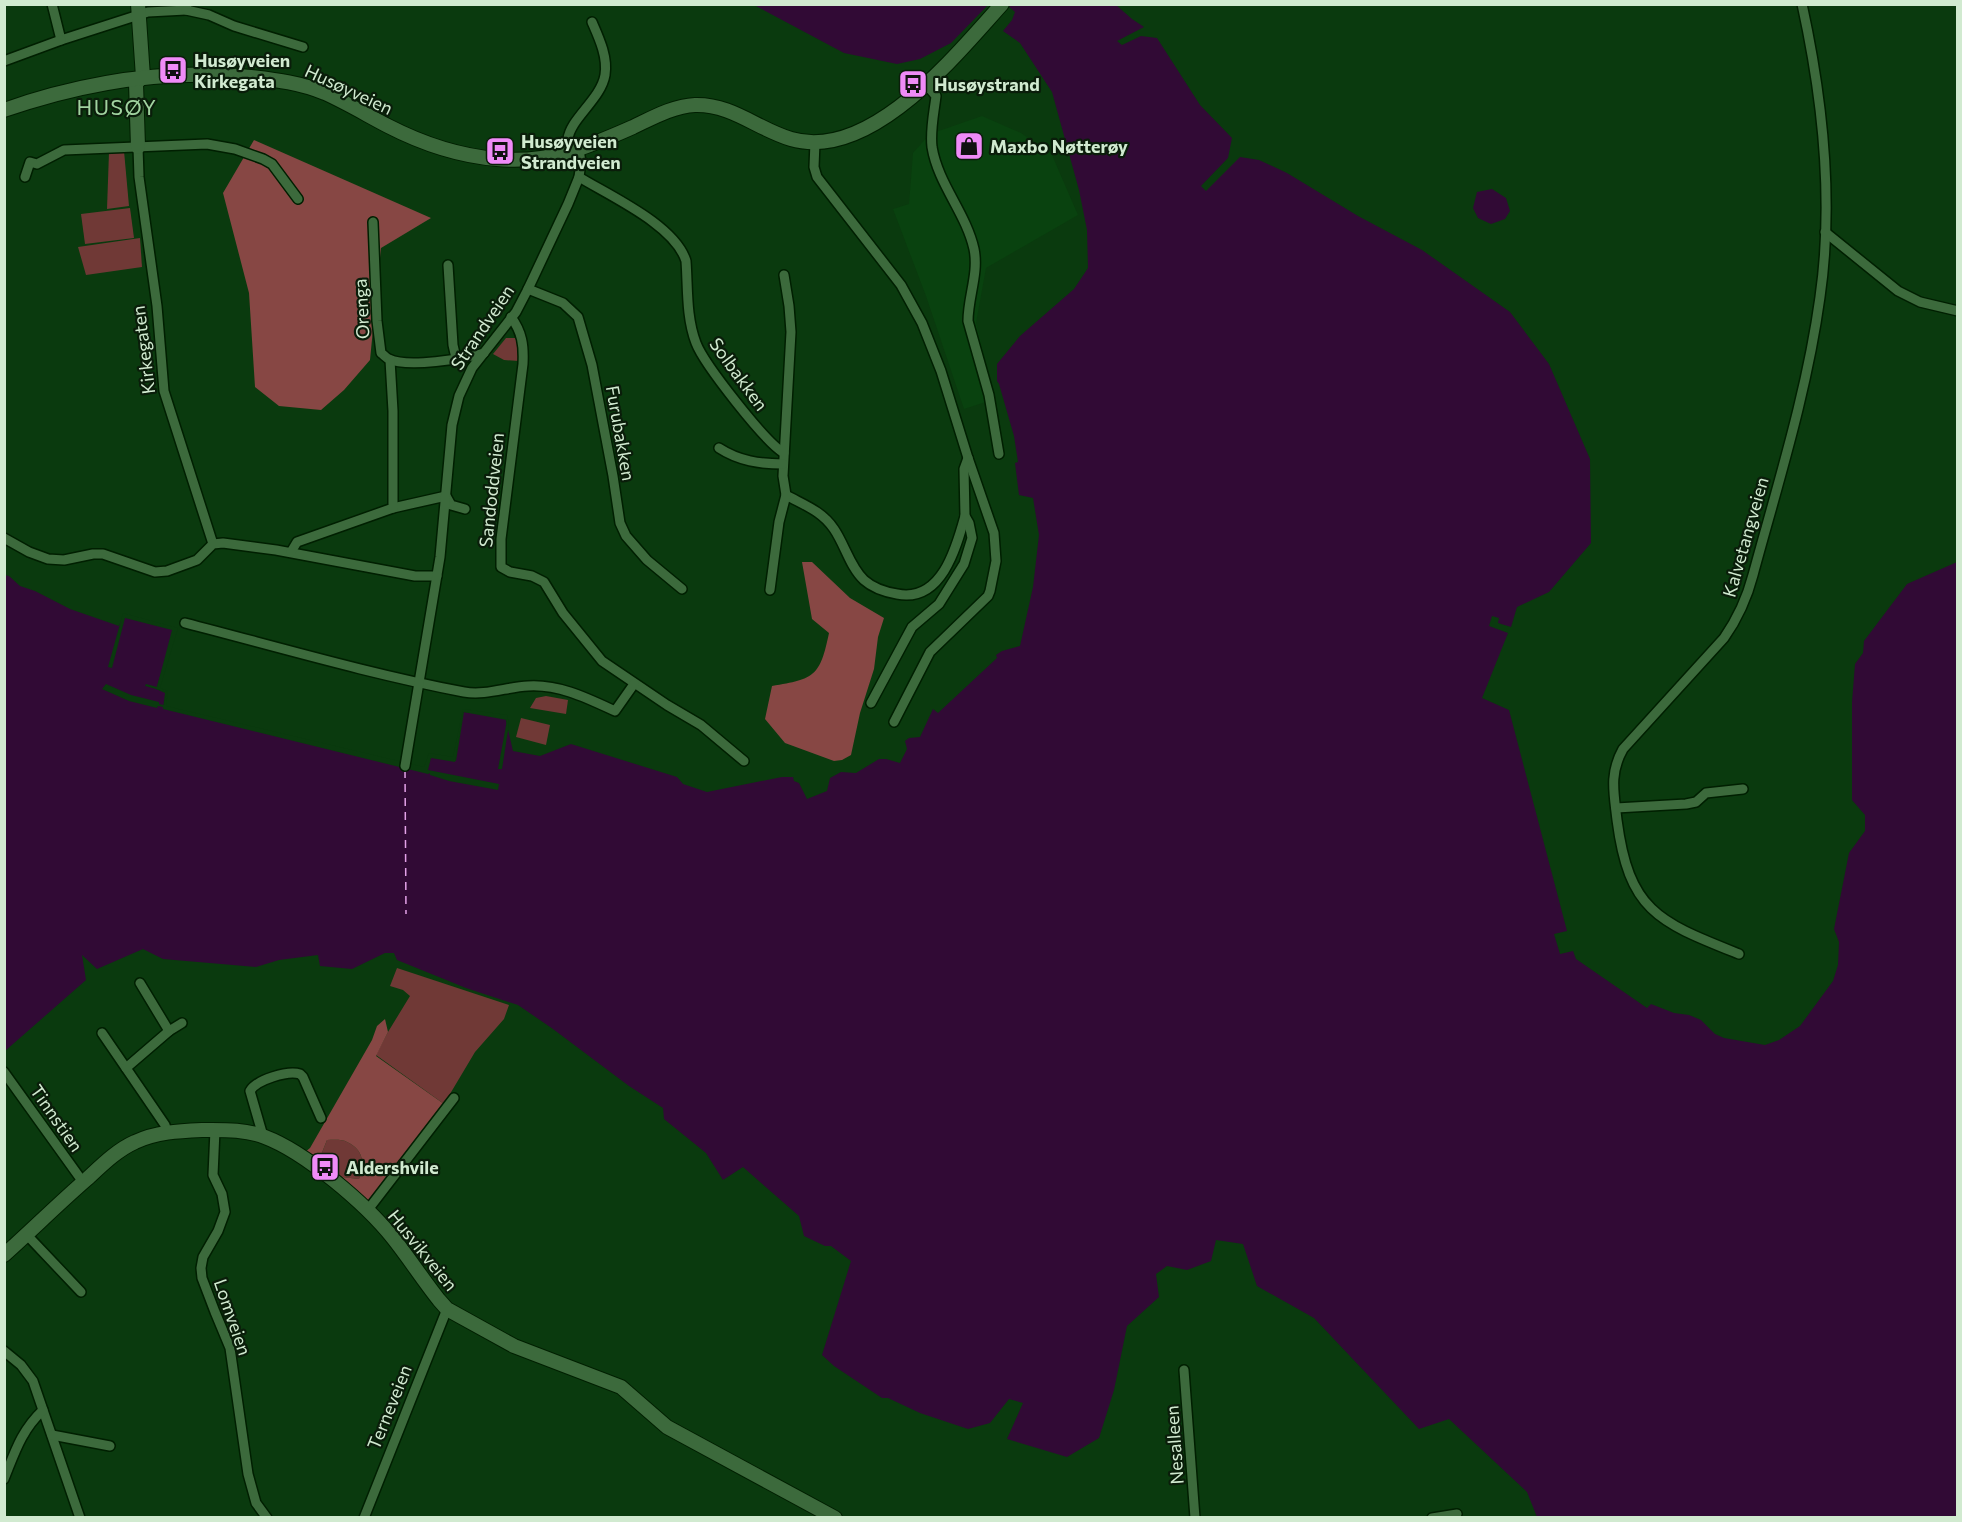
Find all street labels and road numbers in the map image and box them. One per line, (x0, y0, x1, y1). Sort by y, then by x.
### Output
street label: Husøyveien (302, 59, 396, 119)
street label: Orenga (348, 278, 374, 340)
street label: Strandveien (446, 280, 518, 374)
street label: Kirkegaten (127, 305, 159, 395)
street label: Solbakken (705, 333, 773, 415)
street label: Furubakken (602, 384, 640, 482)
street label: Sandoddveien (474, 432, 508, 548)
street label: Kalvetangveien (1717, 474, 1773, 600)
street label: Tinnstien (26, 1080, 88, 1156)
street label: Husvikveien (384, 1205, 462, 1295)
street label: Lomveien (210, 1276, 256, 1358)
street label: Terneveien (362, 1361, 416, 1453)
street label: Nesalleen (1160, 1405, 1188, 1485)

